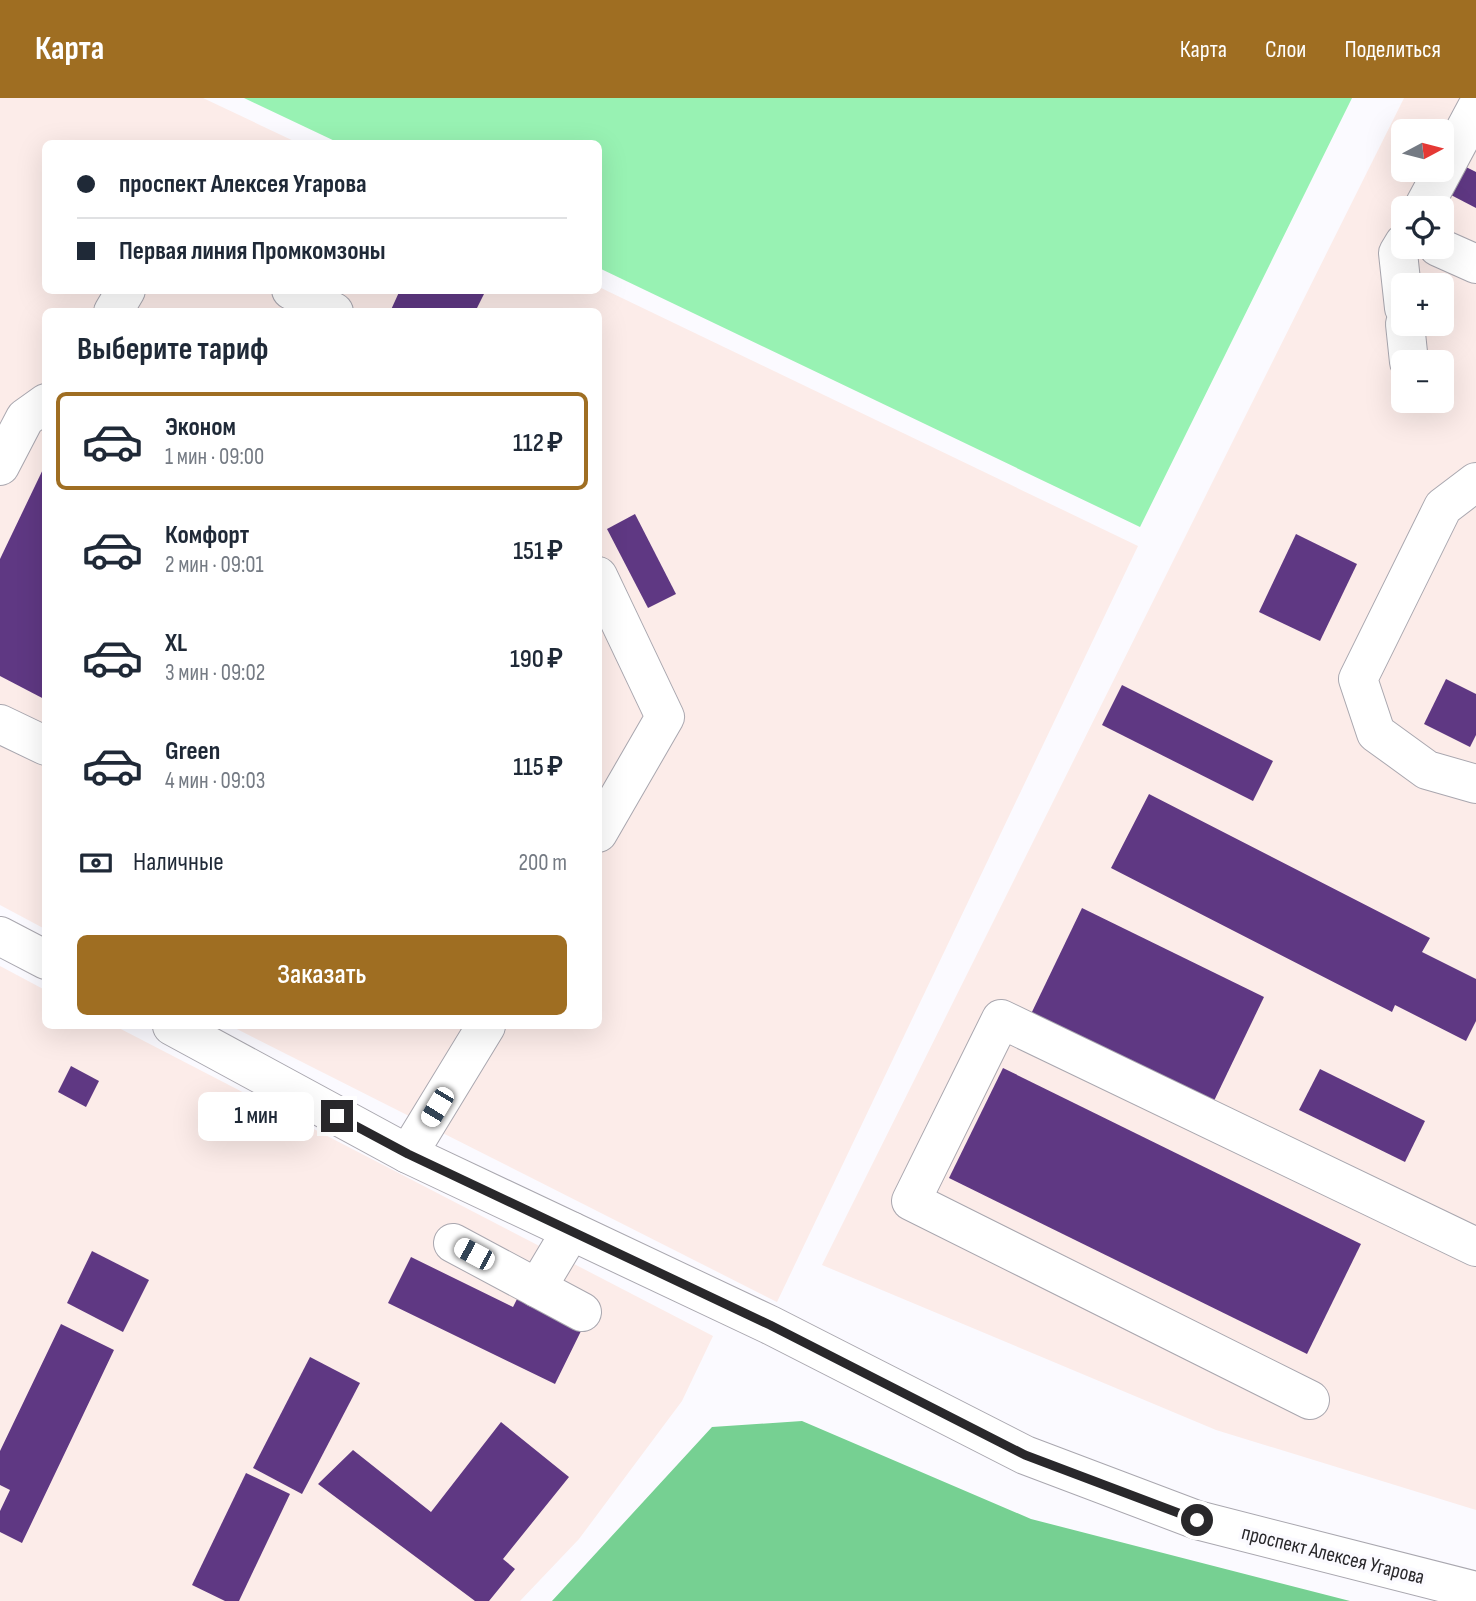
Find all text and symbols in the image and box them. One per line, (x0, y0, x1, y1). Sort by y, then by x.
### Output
text: Карта (35, 29, 104, 69)
text: Карта (1180, 35, 1227, 64)
text: Слои (1265, 35, 1306, 64)
text: Поделиться (1344, 35, 1441, 64)
north arrow (1391, 119, 1454, 182)
map controls (1391, 119, 1454, 413)
text: проспект Алексея Угарова (119, 169, 367, 200)
button: locate (1391, 196, 1454, 259)
text: Первая линия Промкомзоны (119, 236, 386, 267)
button: + (1391, 273, 1454, 336)
text: Выберите тариф (77, 330, 268, 369)
button: − (1391, 350, 1454, 413)
icon: car (81, 410, 144, 473)
text: Эконом (165, 412, 236, 443)
text: 112 ₽ (513, 428, 563, 459)
text: 1 мин · 09:00 (165, 443, 264, 471)
icon: car (81, 518, 144, 581)
text: Комфорт (165, 520, 249, 551)
text: 151 ₽ (513, 536, 563, 567)
text: 2 мин · 09:01 (165, 551, 264, 579)
icon: car (81, 626, 144, 689)
text: XL (165, 628, 187, 659)
text: 190 ₽ (510, 644, 563, 675)
text: 3 мин · 09:02 (165, 659, 265, 687)
icon: car (81, 734, 144, 797)
text: Green (165, 736, 220, 767)
text: 115 ₽ (513, 752, 563, 783)
text: 4 мин · 09:03 (165, 767, 265, 795)
icon: cash (77, 844, 115, 882)
text: Наличные (133, 847, 224, 878)
text: 200 m (519, 849, 567, 877)
button: Заказать (77, 935, 567, 1015)
car (418, 1084, 457, 1130)
callout: 1 мин (197, 1091, 312, 1140)
route end (321, 1100, 353, 1132)
text: 1 мин (234, 1102, 278, 1130)
car (451, 1235, 498, 1273)
route start (1181, 1504, 1213, 1536)
street label: проспект Алексея Угарова (1239, 1520, 1427, 1590)

